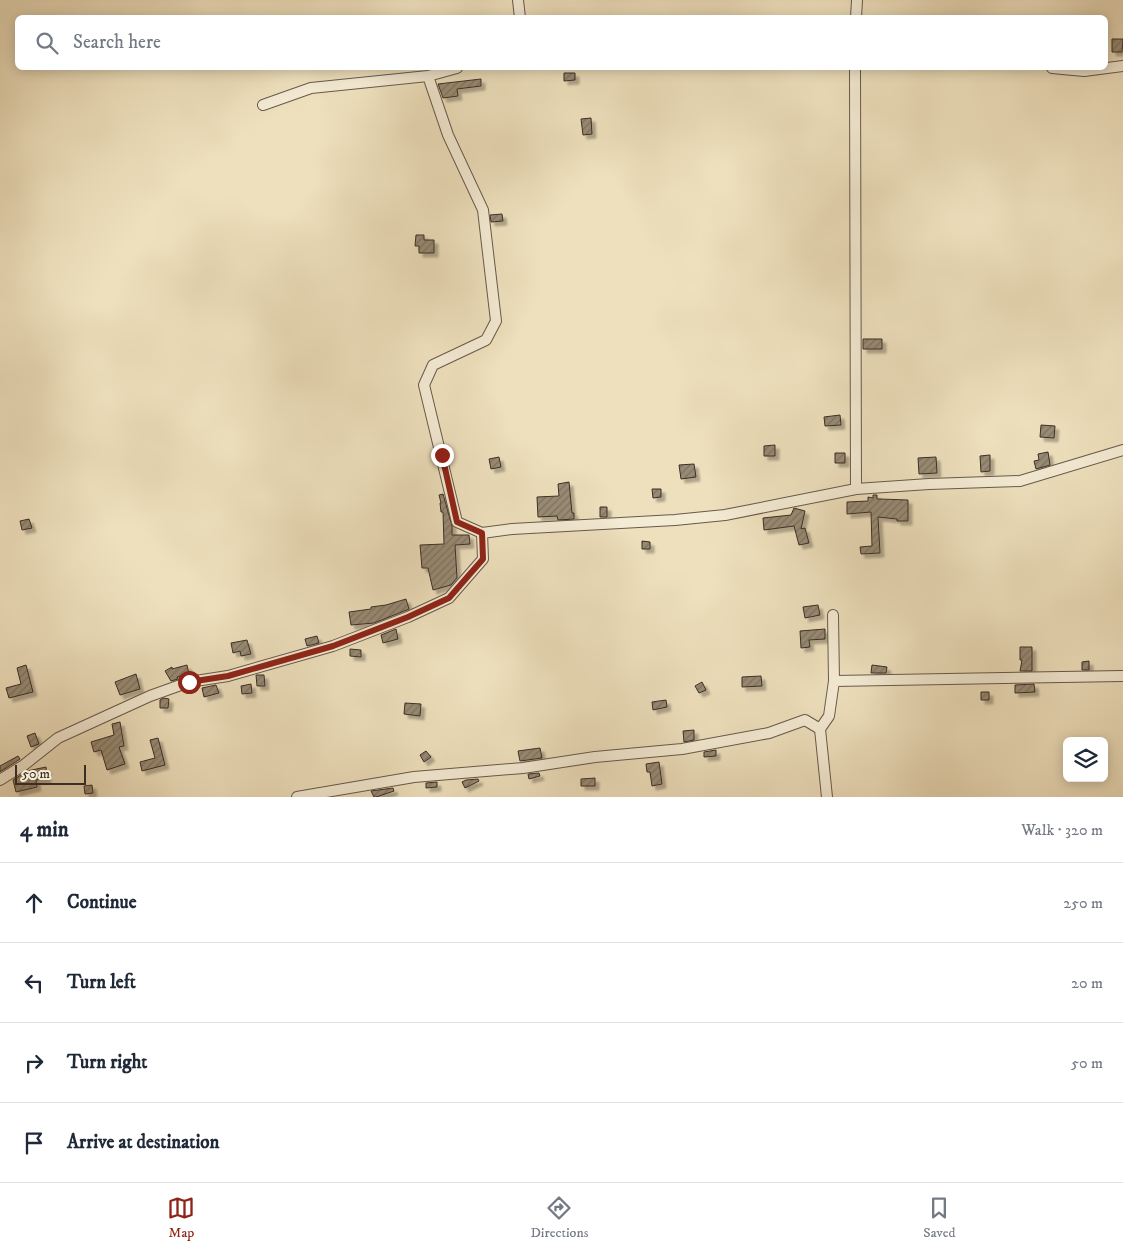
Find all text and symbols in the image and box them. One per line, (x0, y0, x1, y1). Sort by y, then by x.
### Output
search box (15, 15, 1108, 70)
icon: search (33, 29, 61, 57)
text: Search here (73, 31, 161, 54)
route end (431, 444, 454, 467)
route start (178, 671, 201, 694)
map controls (1063, 737, 1108, 782)
button: layers (1063, 737, 1108, 782)
scale bar (15, 762, 86, 785)
text: 50 m (22, 765, 50, 783)
text: 4 min (20, 817, 69, 843)
text: Walk · 320 m (1021, 820, 1103, 840)
icon: ahead (20, 889, 48, 917)
text: Continue (67, 891, 137, 914)
text: 250 m (1063, 893, 1103, 913)
icon: left (20, 969, 48, 997)
text: Turn left (67, 971, 136, 994)
text: 20 m (1071, 973, 1103, 993)
icon: right (20, 1049, 48, 1077)
text: Turn right (67, 1051, 147, 1074)
text: 50 m (1071, 1053, 1103, 1073)
icon: arrive (20, 1129, 48, 1157)
text: Arrive at destination (67, 1131, 219, 1154)
tab: Map (167, 1194, 195, 1242)
tab: Directions (530, 1194, 588, 1242)
tab: Saved (923, 1194, 956, 1242)

